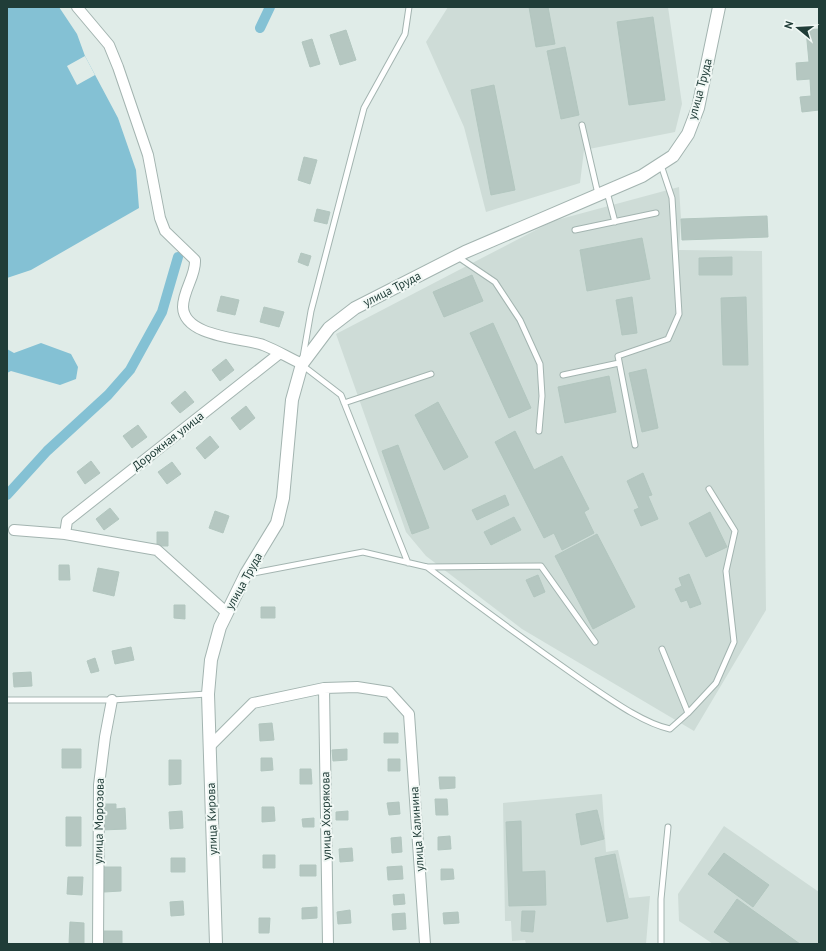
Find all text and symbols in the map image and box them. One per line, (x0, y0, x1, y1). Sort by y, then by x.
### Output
north arrow (778, 8, 818, 48)
text: N (781, 19, 796, 31)
street label: улица Труда (684, 56, 715, 121)
street label: улица Труда (360, 268, 423, 310)
street label: Дорожная улица (129, 408, 207, 473)
street label: улица Труда (222, 550, 265, 612)
street label: улица Хохрякова (317, 771, 334, 861)
street label: улица Морозова (90, 778, 107, 864)
street label: улица Кирова (203, 782, 220, 855)
street label: улица Калинина (406, 786, 427, 872)

